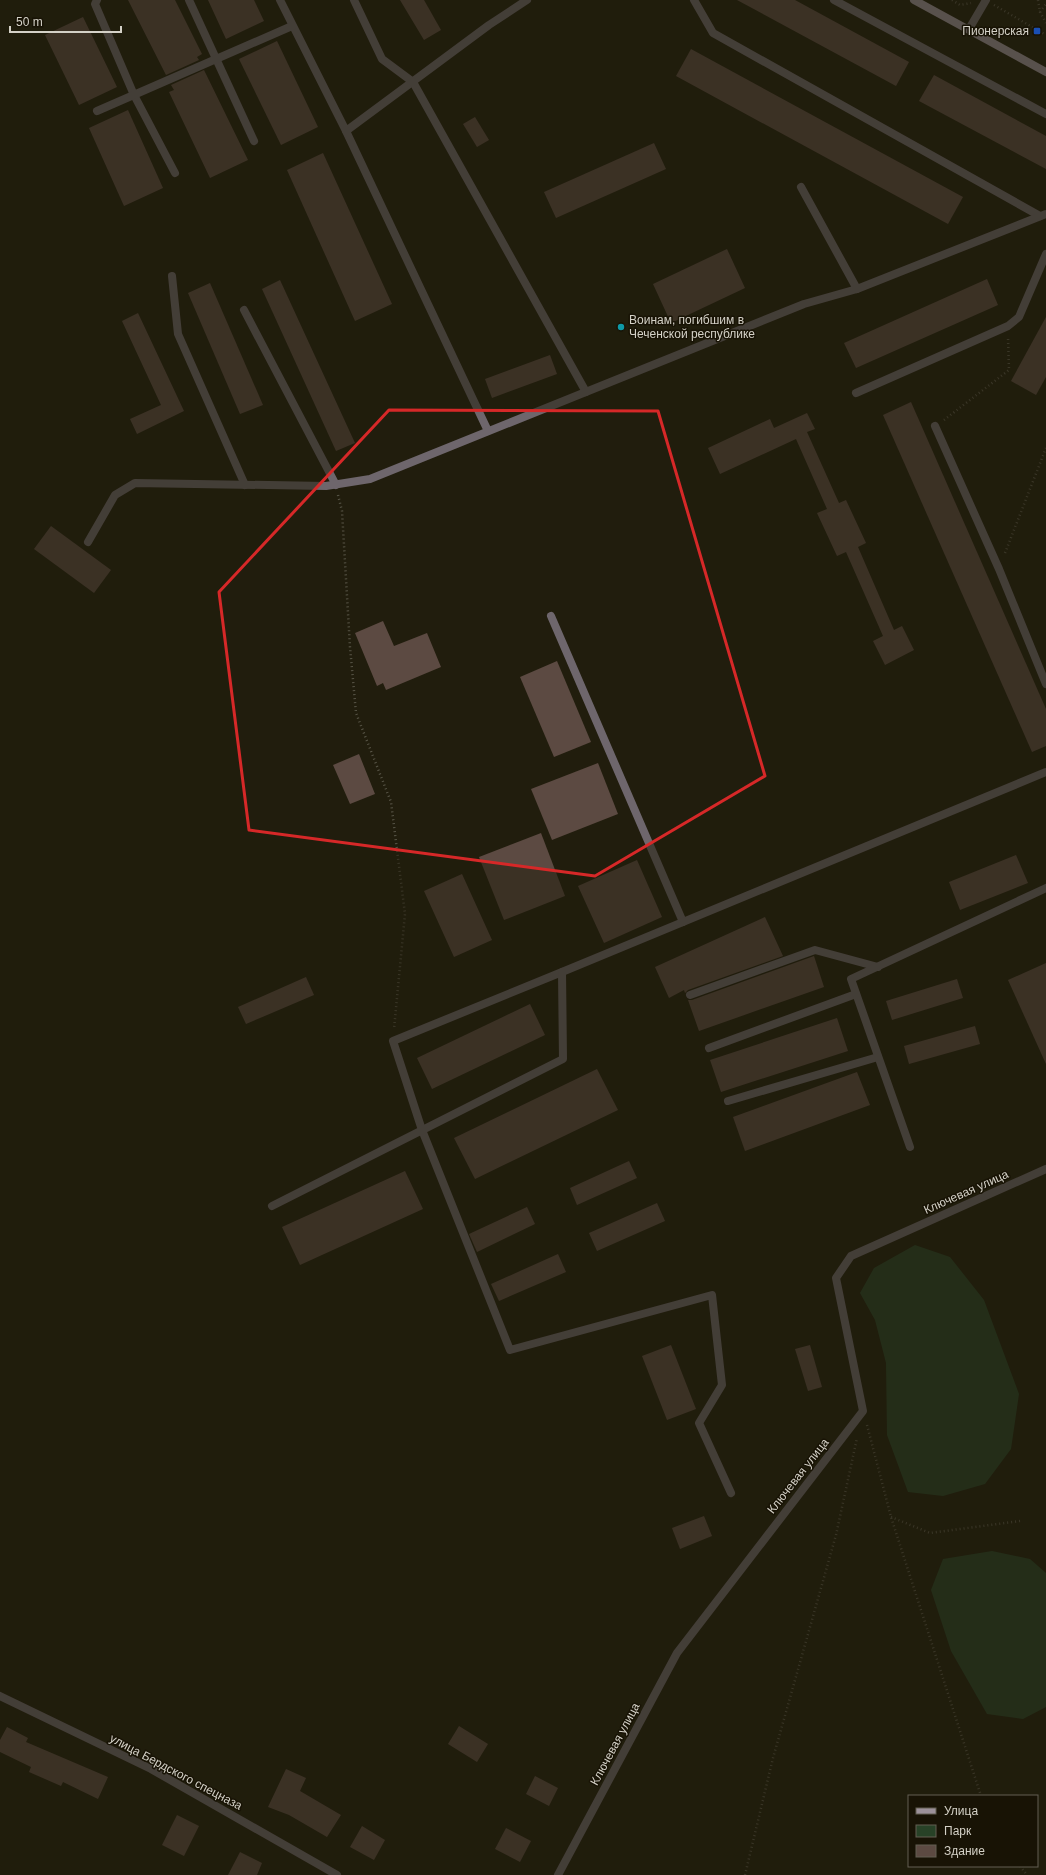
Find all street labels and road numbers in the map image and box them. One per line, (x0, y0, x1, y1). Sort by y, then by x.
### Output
street label: Ключевая улица (921, 1167, 1011, 1217)
street label: Ключевая улица (764, 1435, 832, 1516)
street label: Ключевая улица (587, 1700, 643, 1788)
street label: улица Бердского спецназа (107, 1731, 245, 1813)

